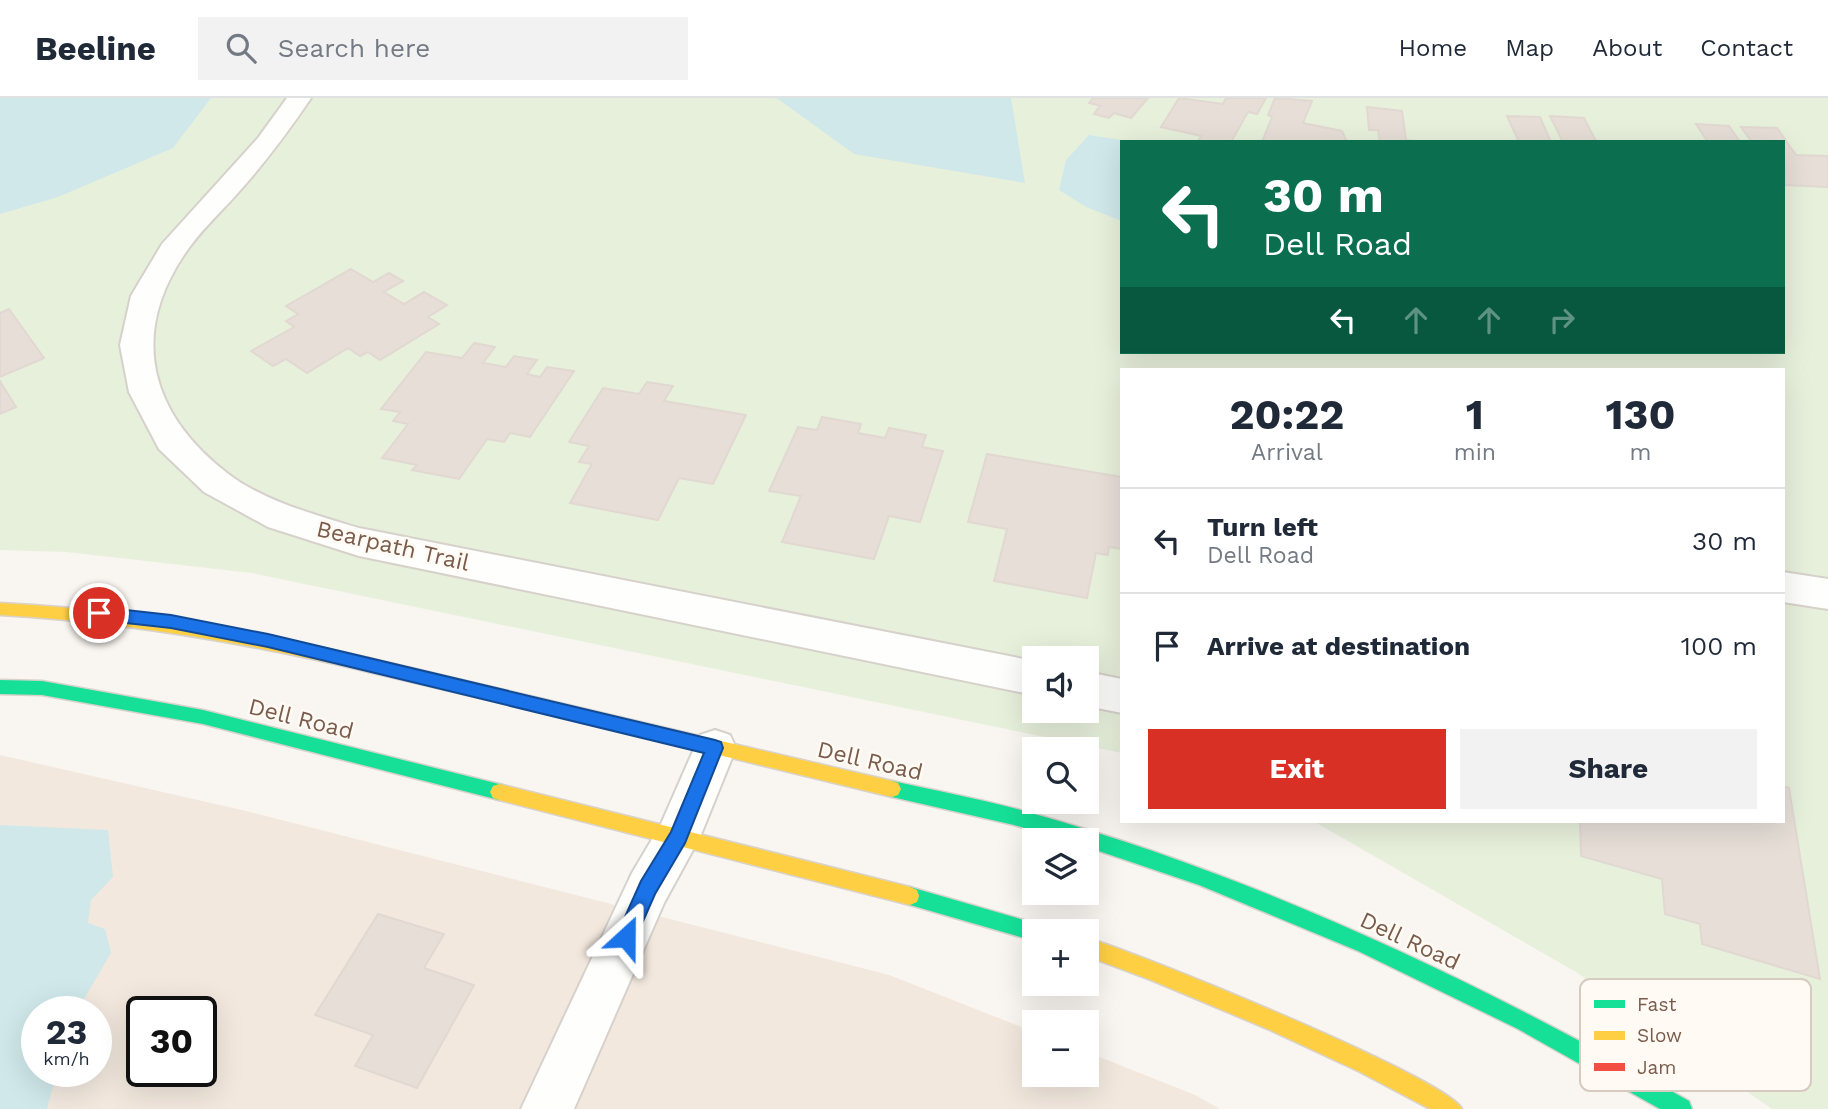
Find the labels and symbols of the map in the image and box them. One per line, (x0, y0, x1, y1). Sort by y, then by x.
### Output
street label: Bearpath Trail (314, 515, 472, 577)
pin (69, 583, 129, 643)
street label: Dell Road (246, 693, 356, 745)
street label: Dell Road (815, 736, 925, 786)
position arrow (589, 900, 663, 974)
street label: Dell Road (1356, 906, 1464, 976)
legend (1580, 979, 1811, 1091)
text: Fast (1637, 993, 1676, 1016)
speed limit sign: 30 (126, 996, 217, 1087)
text: Slow (1637, 1024, 1682, 1047)
text: Jam (1637, 1056, 1676, 1079)

